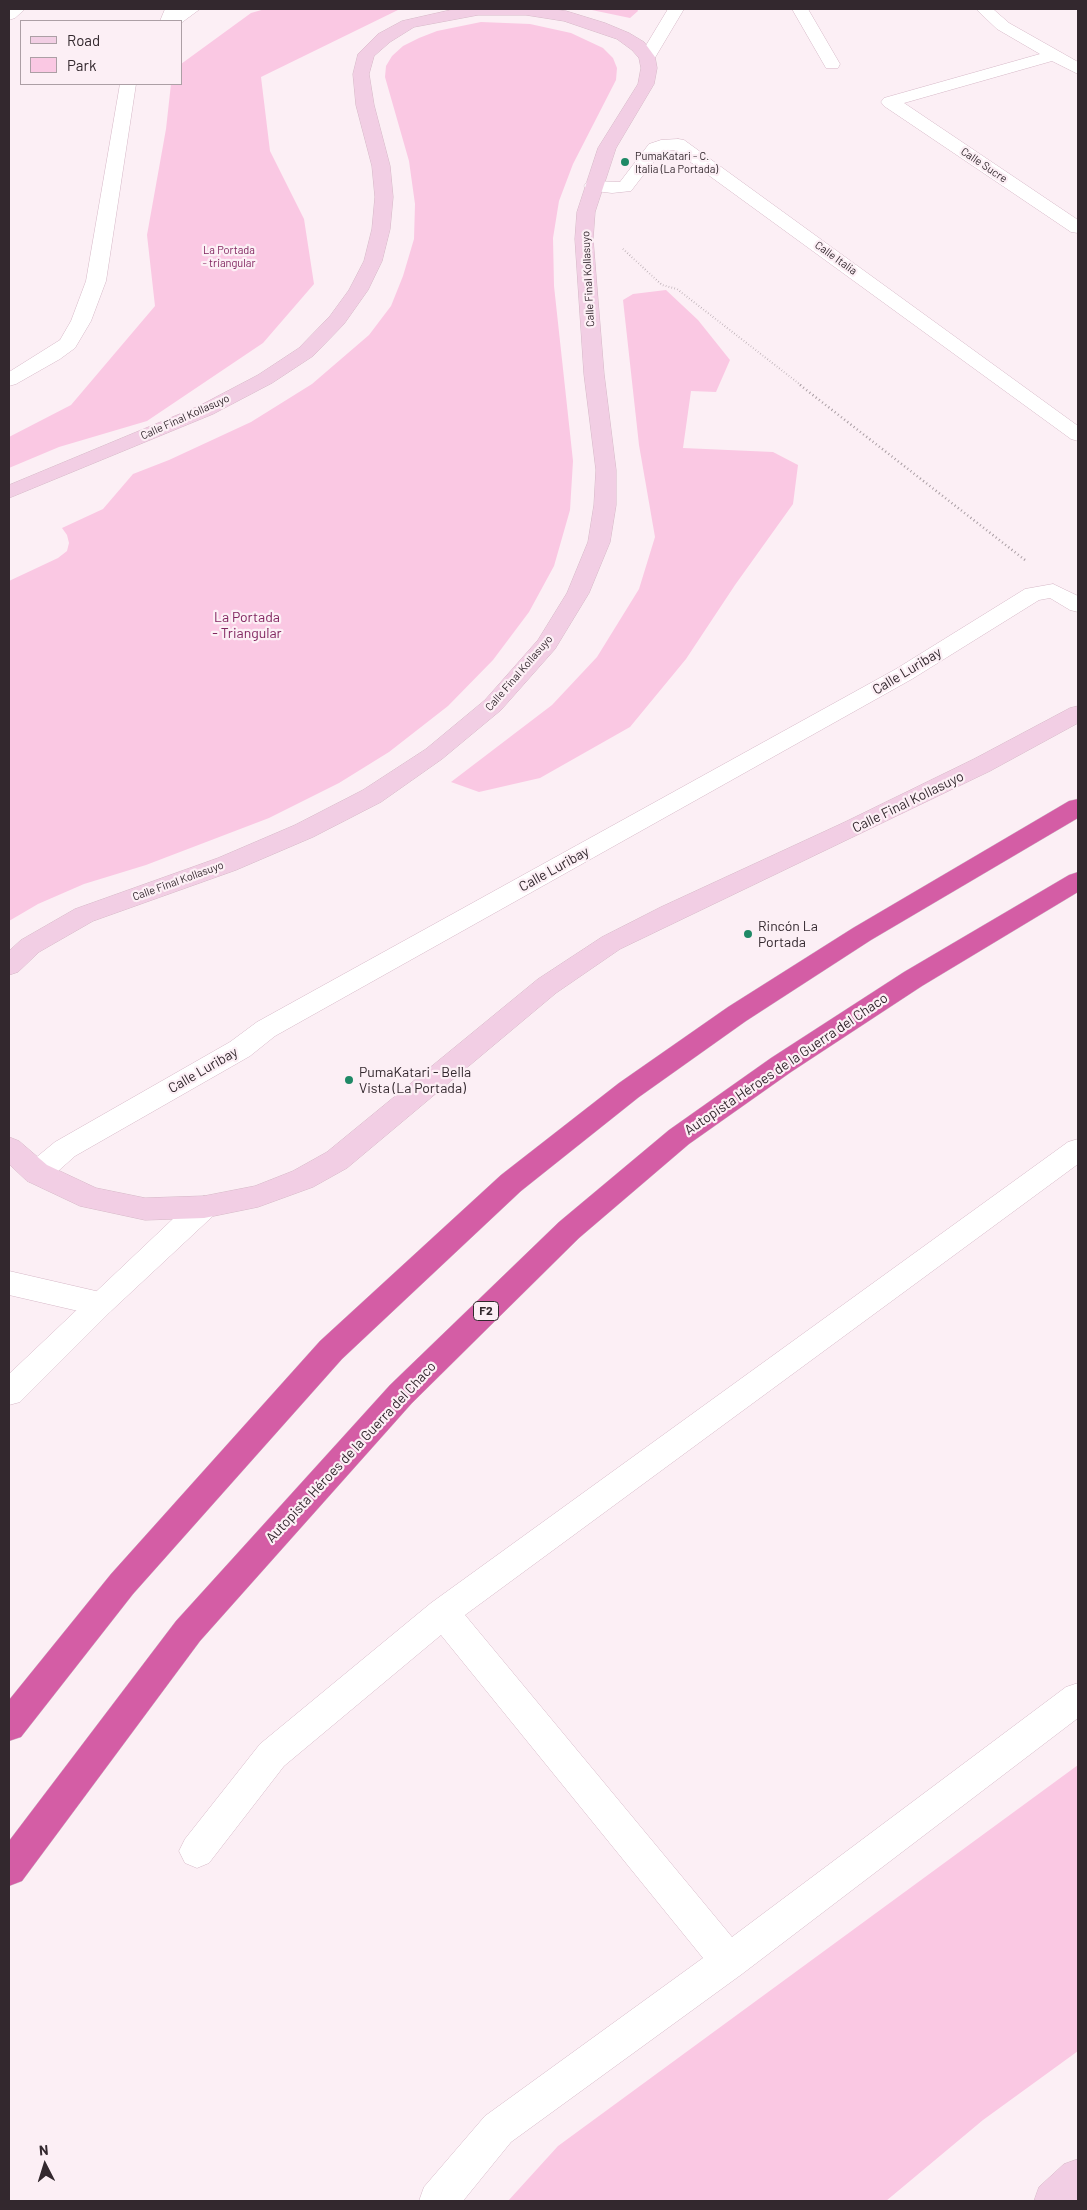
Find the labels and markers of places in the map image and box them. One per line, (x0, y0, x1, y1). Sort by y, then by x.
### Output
place label: PumaKatari - C. Italia (La Portada) (635, 149, 718, 175)
marker: PumaKatari - C. Italia (La Portada) (619, 156, 631, 168)
place label: Rincón La Portada (758, 918, 818, 950)
marker: Rincón La Portada (742, 928, 754, 940)
place label: PumaKatari - Bella Vista (La Portada) (359, 1064, 471, 1096)
marker: PumaKatari - Bella Vista (La Portada) (343, 1074, 355, 1086)

